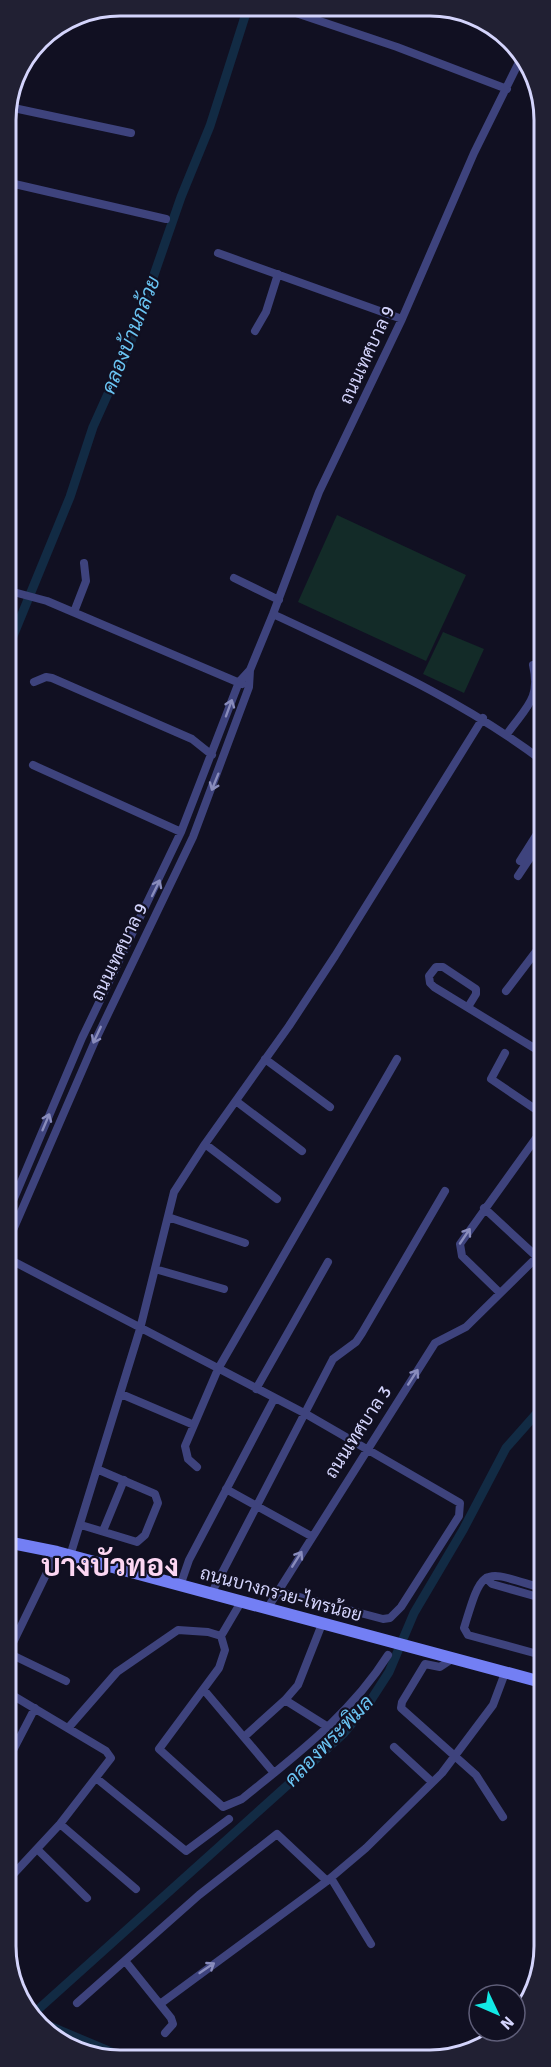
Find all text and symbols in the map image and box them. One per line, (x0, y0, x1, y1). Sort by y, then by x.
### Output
water label: คลองบ้านกล้วย (95, 272, 166, 397)
street label: ถนนเทศบาล 9 (335, 302, 399, 408)
one-way arrow (225, 699, 236, 718)
one-way arrow (209, 772, 220, 791)
one-way arrow (150, 880, 162, 898)
street label: ถนนเทศบาล 9 (86, 899, 152, 1005)
one-way arrow (91, 1025, 103, 1043)
one-way arrow (41, 1113, 52, 1132)
one-way arrow (460, 1228, 472, 1245)
one-way arrow (407, 1369, 419, 1386)
street label: ถนนเทศบาล 3 (320, 1382, 396, 1482)
district label: บางบัวทอง (41, 1547, 179, 1585)
one-way arrow (292, 1551, 304, 1568)
street label: ถนนบางกรวย-ไทรน้อย (198, 1560, 365, 1626)
water label: คลองพระพิมล (279, 1690, 379, 1792)
one-way arrow (198, 1962, 214, 1974)
north arrow (467, 1983, 527, 2043)
text: N (496, 2012, 518, 2034)

